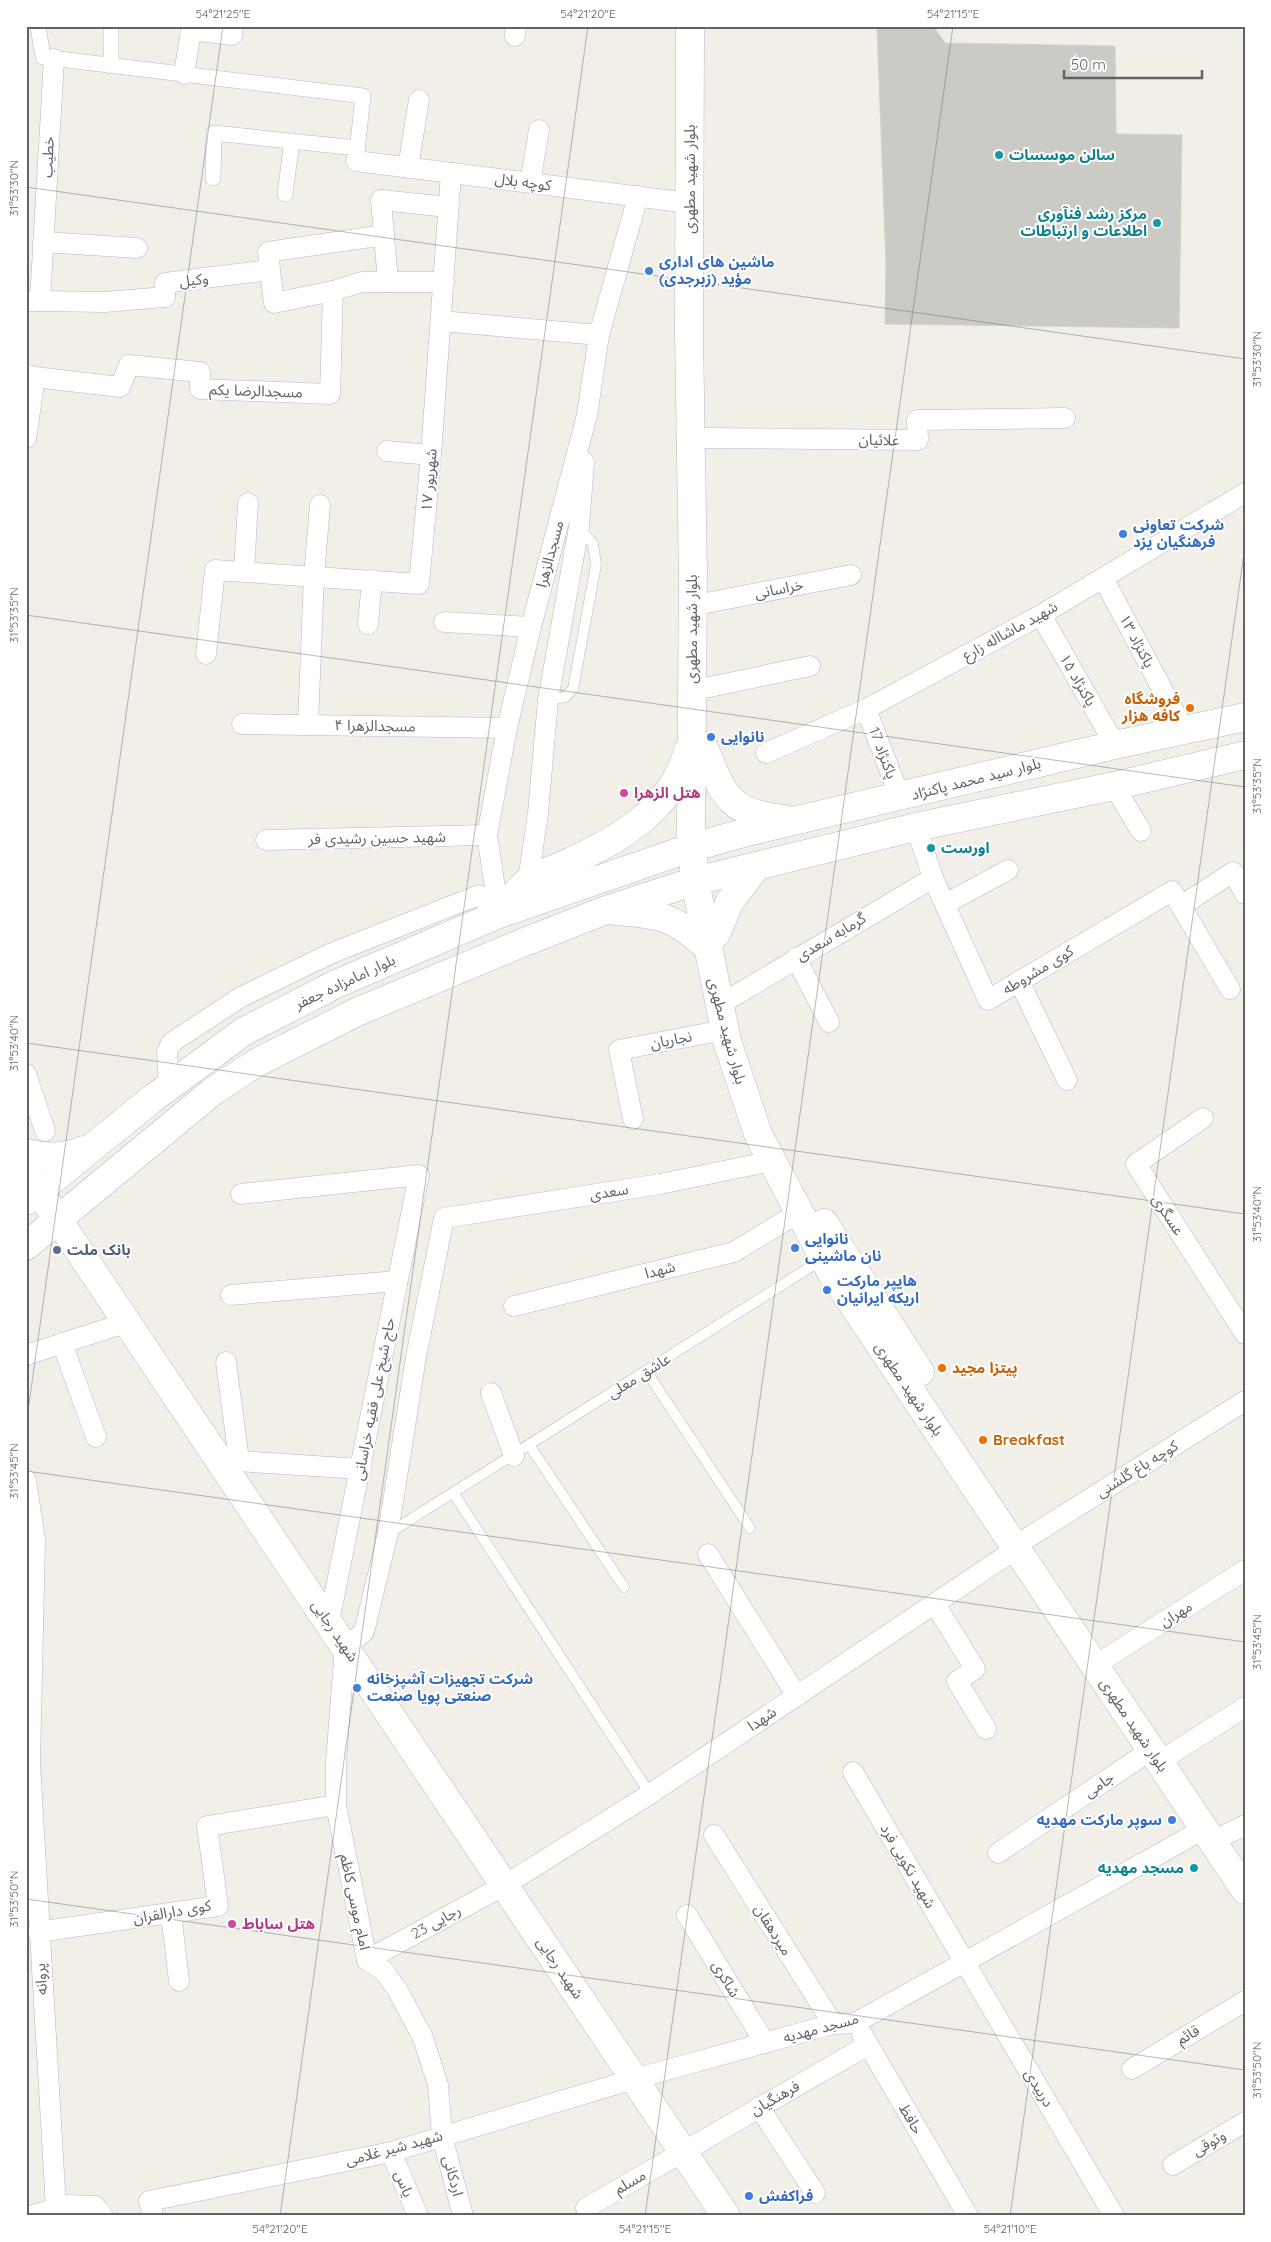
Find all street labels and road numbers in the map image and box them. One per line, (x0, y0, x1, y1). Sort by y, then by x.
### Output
street label: بلوار شهید مطهری (680, 124, 699, 234)
street label: خطیب (37, 136, 58, 178)
street label: کوچه بلال (494, 169, 553, 196)
street label: وکیل (178, 268, 210, 291)
street label: مسجدالرضا یکم (209, 379, 303, 404)
street label: علائیان (858, 430, 900, 449)
street label: ۱۷ شهریور (416, 447, 441, 512)
street label: مسجدالزهرا (531, 518, 568, 590)
street label: بلوار شهید مطهری (682, 574, 701, 684)
street label: خراسانی (753, 574, 805, 603)
street label: شهید ماشااله زارع (959, 596, 1062, 667)
street label: پاکنژاد ۱۳ (1115, 611, 1159, 671)
street label: پاکنژاد ۱۵ (1055, 650, 1101, 710)
street label: مسجدالزهرا ۴ (334, 715, 416, 736)
street label: پاکنژاد 17 (864, 724, 902, 782)
street label: بلوار سید محمد پاکنژاد (909, 753, 1043, 805)
street label: شهید حسین رشیدی فر (307, 827, 446, 848)
street label: گرمابه سعدی (792, 908, 870, 965)
street label: کوی مشروطه (999, 941, 1077, 998)
street label: بلوار امامزاده جعفر (290, 950, 398, 1014)
street label: بلوار شهید مطهری (704, 976, 751, 1086)
street label: نجاریان (648, 1026, 693, 1053)
street label: سعدی (588, 1179, 630, 1204)
street label: عسگری (1148, 1191, 1189, 1239)
street label: شهدا (643, 1257, 677, 1282)
street label: حاج شیخ علی فقیه خراسانی (348, 1316, 402, 1483)
street label: بلوار شهید مطهری (871, 1338, 948, 1439)
street label: عاشق معلی (604, 1348, 675, 1403)
street label: کوچه باغ گلشنی (1092, 1435, 1184, 1504)
street label: شهید رجایی (308, 1596, 363, 1666)
street label: مهران (1156, 1596, 1196, 1631)
street label: بلوار شهید مطهری (1096, 1674, 1173, 1775)
street label: شهدا (744, 1702, 780, 1735)
street label: جامی (1080, 1768, 1117, 1801)
street label: شهید نکویی فرد (877, 1820, 940, 1912)
street label: امام موسی کاظم (334, 1852, 375, 1952)
street label: کوی دارالقران (131, 1895, 213, 1928)
street label: رجایی 23 (408, 1900, 464, 1943)
street label: میردهقان (750, 1901, 797, 1959)
street label: شهید رجایی (533, 1933, 588, 2003)
street label: شاکری (708, 1957, 745, 2001)
street label: پروانه (30, 1962, 52, 1996)
street label: مسجد مهدیه (781, 2008, 861, 2047)
street label: قائم (1173, 2020, 1204, 2050)
street label: دربیدی (1021, 2065, 1058, 2110)
street label: فرهنگیان (747, 2076, 803, 2119)
street label: حافظ (895, 2100, 928, 2138)
street label: شهید شیر غلامی (343, 2125, 445, 2170)
street label: وثوقی (1188, 2125, 1229, 2160)
street label: اردکانی (439, 2153, 468, 2198)
street label: مسلم (610, 2165, 650, 2200)
street label: یاس (391, 2168, 418, 2200)

